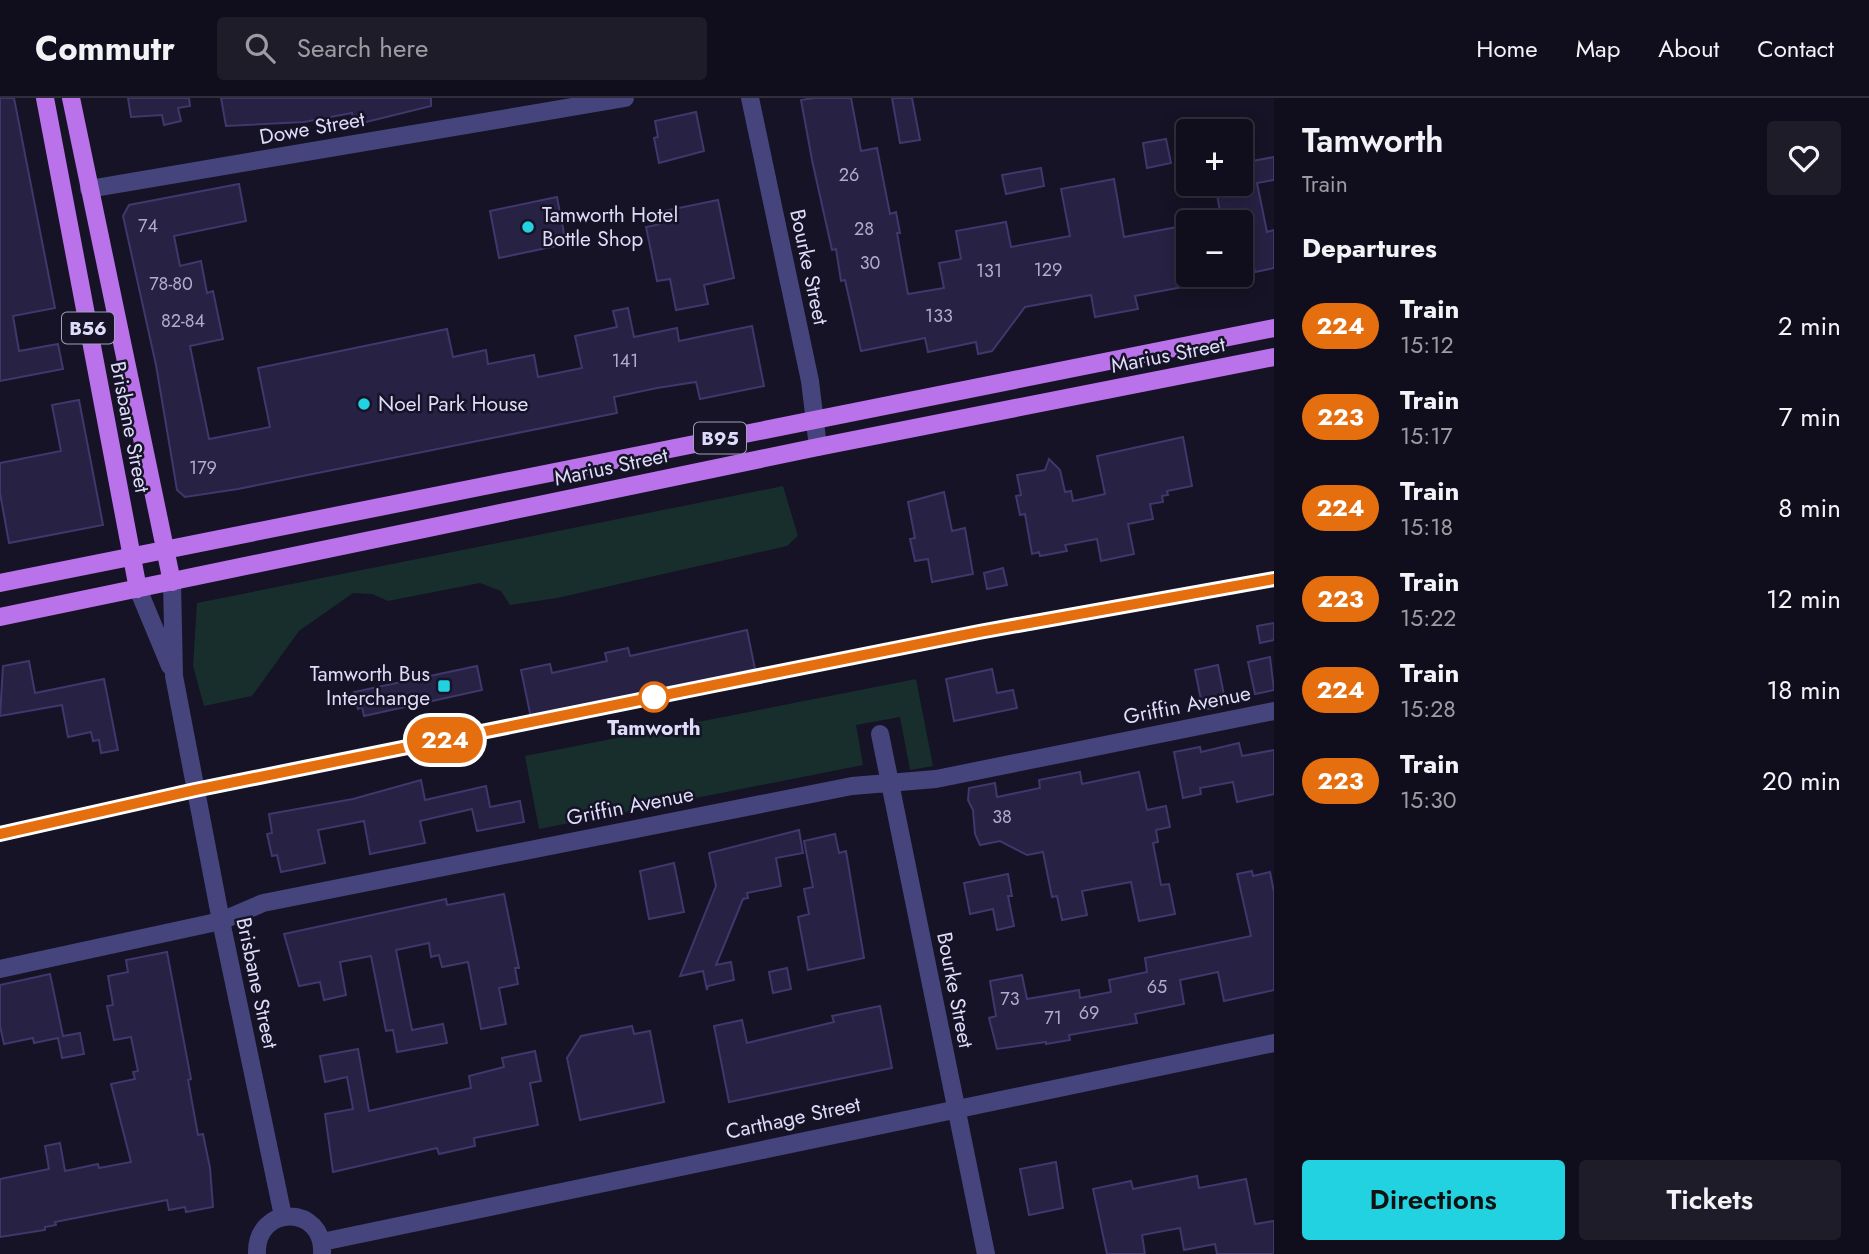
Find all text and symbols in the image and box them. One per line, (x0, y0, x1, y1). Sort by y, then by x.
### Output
search box (217, 17, 707, 80)
text: Commutr (35, 25, 175, 72)
icon: search (241, 29, 279, 67)
text: Search here (297, 29, 428, 67)
text: Home (1476, 31, 1538, 66)
text: Map (1576, 31, 1620, 66)
text: About (1658, 31, 1719, 66)
text: Contact (1757, 31, 1834, 66)
street label: Dowe Street (257, 104, 367, 152)
text: Tamworth (1302, 117, 1444, 164)
map controls (1176, 119, 1253, 287)
button: + (1176, 119, 1253, 196)
button: heart (1767, 121, 1841, 195)
house number: 26 (839, 162, 859, 188)
text: Train (1302, 167, 1348, 201)
place label: Tamworth Hotel Bottle Shop (542, 200, 678, 254)
street label: Bourke Street (782, 206, 836, 328)
button: − (1176, 210, 1253, 287)
house number: 74 (138, 213, 158, 239)
house number: 28 (854, 216, 874, 242)
marker: Tamworth Hotel Bottle Shop (520, 219, 536, 235)
text: Departures (1302, 229, 1437, 267)
house number: 30 (860, 250, 881, 276)
house number: 129 (1034, 257, 1062, 283)
house number: 131 (976, 258, 1002, 284)
house number: 78-80 (149, 271, 193, 297)
text: Train (1400, 290, 1459, 328)
house number: 133 (925, 303, 953, 329)
text: 2 min (1778, 307, 1841, 345)
house number: 82-84 (161, 308, 205, 334)
text: 224 (1316, 308, 1365, 343)
road number: B56 (62, 312, 114, 344)
text: 15:12 (1400, 328, 1454, 362)
street label: Marius Street (1108, 329, 1228, 381)
house number: 141 (612, 348, 638, 374)
street label: Brisbane Street (103, 359, 157, 495)
text: Train (1400, 381, 1459, 419)
place label: Noel Park House (378, 389, 528, 419)
marker: Noel Park House (356, 396, 372, 412)
text: 7 min (1779, 398, 1841, 436)
text: 223 (1317, 399, 1364, 434)
text: 15:17 (1400, 419, 1453, 453)
road number: B95 (694, 422, 746, 454)
street label: Marius Street (551, 440, 671, 494)
house number: 179 (189, 455, 217, 481)
text: Train (1400, 472, 1459, 510)
text: 8 min (1778, 489, 1841, 527)
text: 224 (1316, 490, 1365, 525)
text: 15:18 (1400, 510, 1453, 544)
text: Train (1400, 563, 1459, 601)
text: 12 min (1766, 580, 1841, 618)
text: 223 (1317, 581, 1364, 616)
text: 15:22 (1400, 601, 1456, 635)
text: Train (1400, 654, 1459, 692)
place label: Tamworth Bus Interchange (310, 659, 430, 713)
text: 18 min (1767, 671, 1841, 709)
text: 224 (1316, 672, 1365, 707)
marker: Tamworth Bus Interchange (436, 678, 452, 694)
street label: Griffin Avenue (1121, 678, 1253, 732)
marker: Tamworth (639, 682, 669, 712)
text: 15:28 (1400, 692, 1456, 726)
place label: Tamworth (607, 713, 701, 743)
line badge: 224 (405, 717, 485, 763)
text: 224 (421, 722, 469, 757)
text: Train (1400, 745, 1459, 783)
text: 20 min (1762, 762, 1841, 800)
text: 223 (1317, 763, 1364, 798)
street label: Griffin Avenue (564, 779, 696, 833)
text: 15:30 (1400, 783, 1457, 817)
house number: 38 (992, 804, 1012, 830)
street label: Brisbane Street (228, 915, 286, 1051)
street label: Bourke Street (929, 929, 981, 1051)
house number: 65 (1147, 974, 1167, 1000)
house number: 73 (1000, 986, 1020, 1012)
house number: 69 (1079, 1000, 1099, 1026)
house number: 71 (1044, 1005, 1062, 1031)
street label: Carthage Street (723, 1089, 863, 1147)
button: Directions (1302, 1160, 1565, 1240)
button: Tickets (1579, 1160, 1841, 1240)

